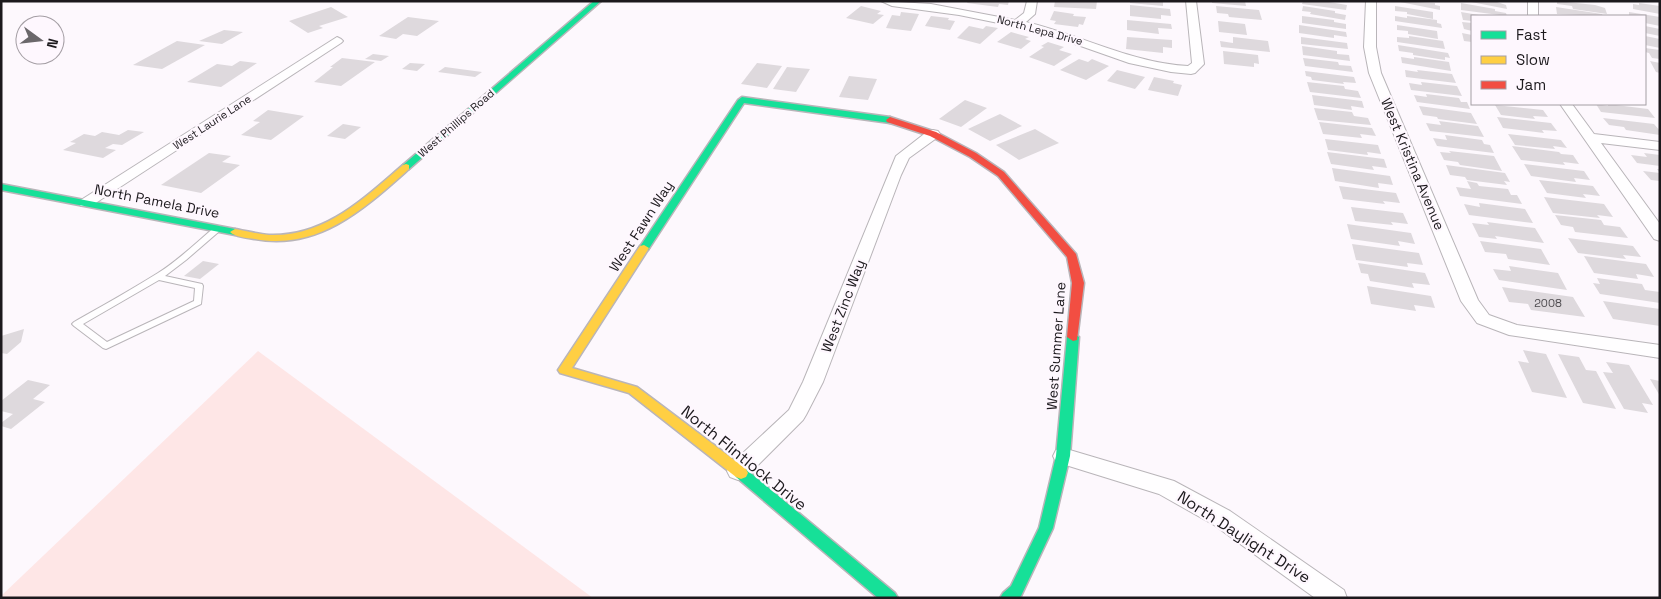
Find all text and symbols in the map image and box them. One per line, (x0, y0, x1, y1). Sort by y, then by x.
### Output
street label: North Lepa Drive (996, 12, 1084, 48)
north arrow (15, 15, 65, 65)
legend (1471, 15, 1646, 105)
text: Fast (1516, 25, 1547, 44)
text: N (43, 36, 62, 50)
text: Slow (1516, 50, 1550, 69)
text: Jam (1516, 75, 1546, 94)
street label: West Phillips Road (415, 86, 497, 160)
street label: West Laurie Lane (170, 92, 254, 152)
street label: West Kristina Avenue (1377, 95, 1449, 233)
street label: West Fawn Way (605, 177, 677, 275)
street label: North Pamela Drive (93, 180, 221, 222)
street label: West Zinc Way (817, 257, 869, 355)
street label: West Summer Lane (1043, 281, 1069, 411)
house number: 2008 (1534, 296, 1562, 310)
street label: North Flintlock Drive (677, 401, 811, 515)
street label: North Daylight Drive (1173, 486, 1315, 588)

